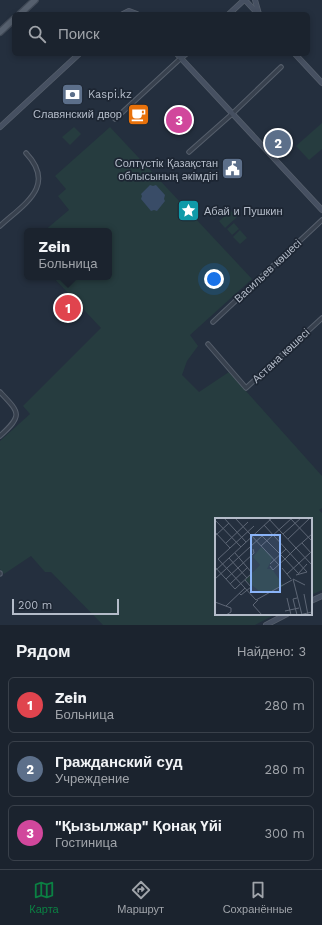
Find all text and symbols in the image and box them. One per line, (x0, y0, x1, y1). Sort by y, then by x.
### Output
search box (12, 12, 310, 56)
icon: search (26, 23, 48, 45)
text: Поиск (58, 25, 100, 43)
bank icon: Kaspi.kz (60, 81, 86, 107)
place label: Kaspi.kz (88, 88, 132, 101)
cafe icon: Славянский двор (125, 101, 151, 127)
pin: 3 (166, 105, 192, 135)
place label: Славянский двор (33, 108, 122, 121)
pin: 2 (265, 128, 291, 158)
public building icon: Солтүстік Қазақстан облысының әкімдігі (220, 156, 246, 182)
place label: Солтүстік Қазақстан облысының әкімдігі (115, 157, 218, 183)
place icon: Абай и Пушкин (175, 198, 201, 224)
place label: Абай и Пушкин (204, 205, 283, 218)
popup (24, 228, 112, 280)
street label: Васильев көшесі (232, 237, 304, 305)
text: Zein (39, 238, 70, 256)
text: Больница (39, 256, 97, 271)
your location (204, 269, 224, 289)
pin: 1 (55, 293, 81, 323)
street label: Астана көшесі (250, 326, 312, 386)
inset map (215, 518, 312, 615)
scale bar (12, 597, 119, 616)
text: 200 m (18, 599, 52, 612)
text: Рядом (16, 641, 71, 661)
text: Найдено: 3 (237, 644, 306, 659)
text: Zein (55, 689, 87, 707)
text: 1 (27, 698, 33, 713)
text: 280 m (265, 698, 305, 713)
text: Больница (55, 707, 114, 722)
text: Гражданский суд (55, 753, 182, 771)
text: 2 (26, 762, 34, 777)
text: 280 m (265, 762, 305, 777)
text: Учреждение (55, 771, 130, 786)
text: "Қызылжар" Қонақ Үйі (55, 817, 222, 835)
text: 3 (26, 826, 34, 841)
text: 300 m (264, 826, 305, 841)
text: Гостиница (55, 835, 117, 850)
tab: Карта (29, 879, 59, 916)
tab: Маршрут (117, 879, 164, 916)
tab: Сохранённые (223, 879, 293, 916)

